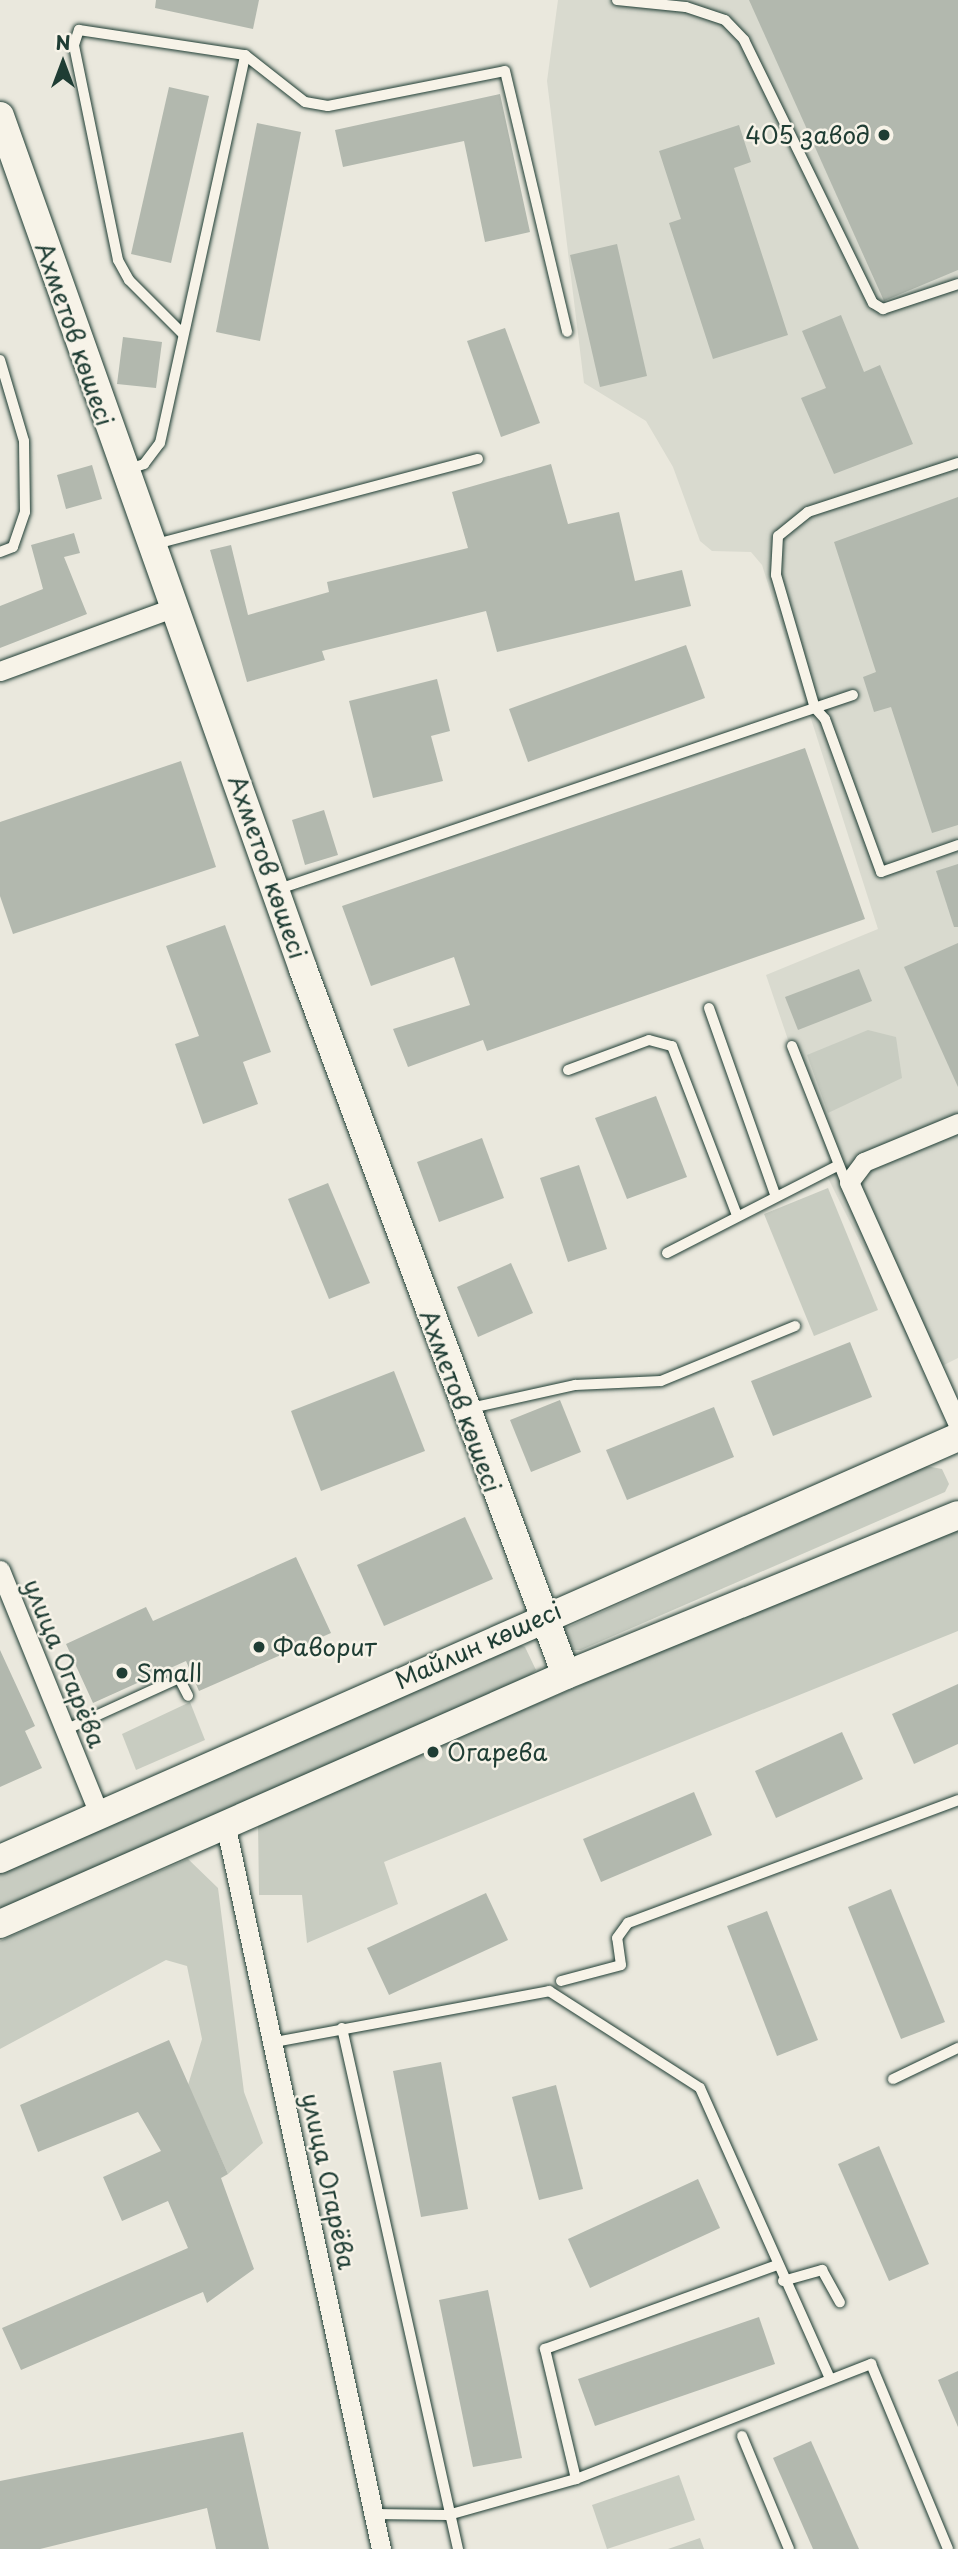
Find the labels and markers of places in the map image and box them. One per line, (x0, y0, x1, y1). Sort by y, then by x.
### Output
place label: 405 завод (745, 121, 870, 149)
marker: 405 завод (876, 127, 892, 143)
place label: Фаворит (273, 1633, 376, 1661)
marker: Фаворит (251, 1639, 267, 1655)
place label: Small (136, 1659, 202, 1687)
marker: Small (114, 1665, 130, 1681)
place label: Огарева (447, 1738, 547, 1766)
marker: Огарева (425, 1744, 441, 1760)

